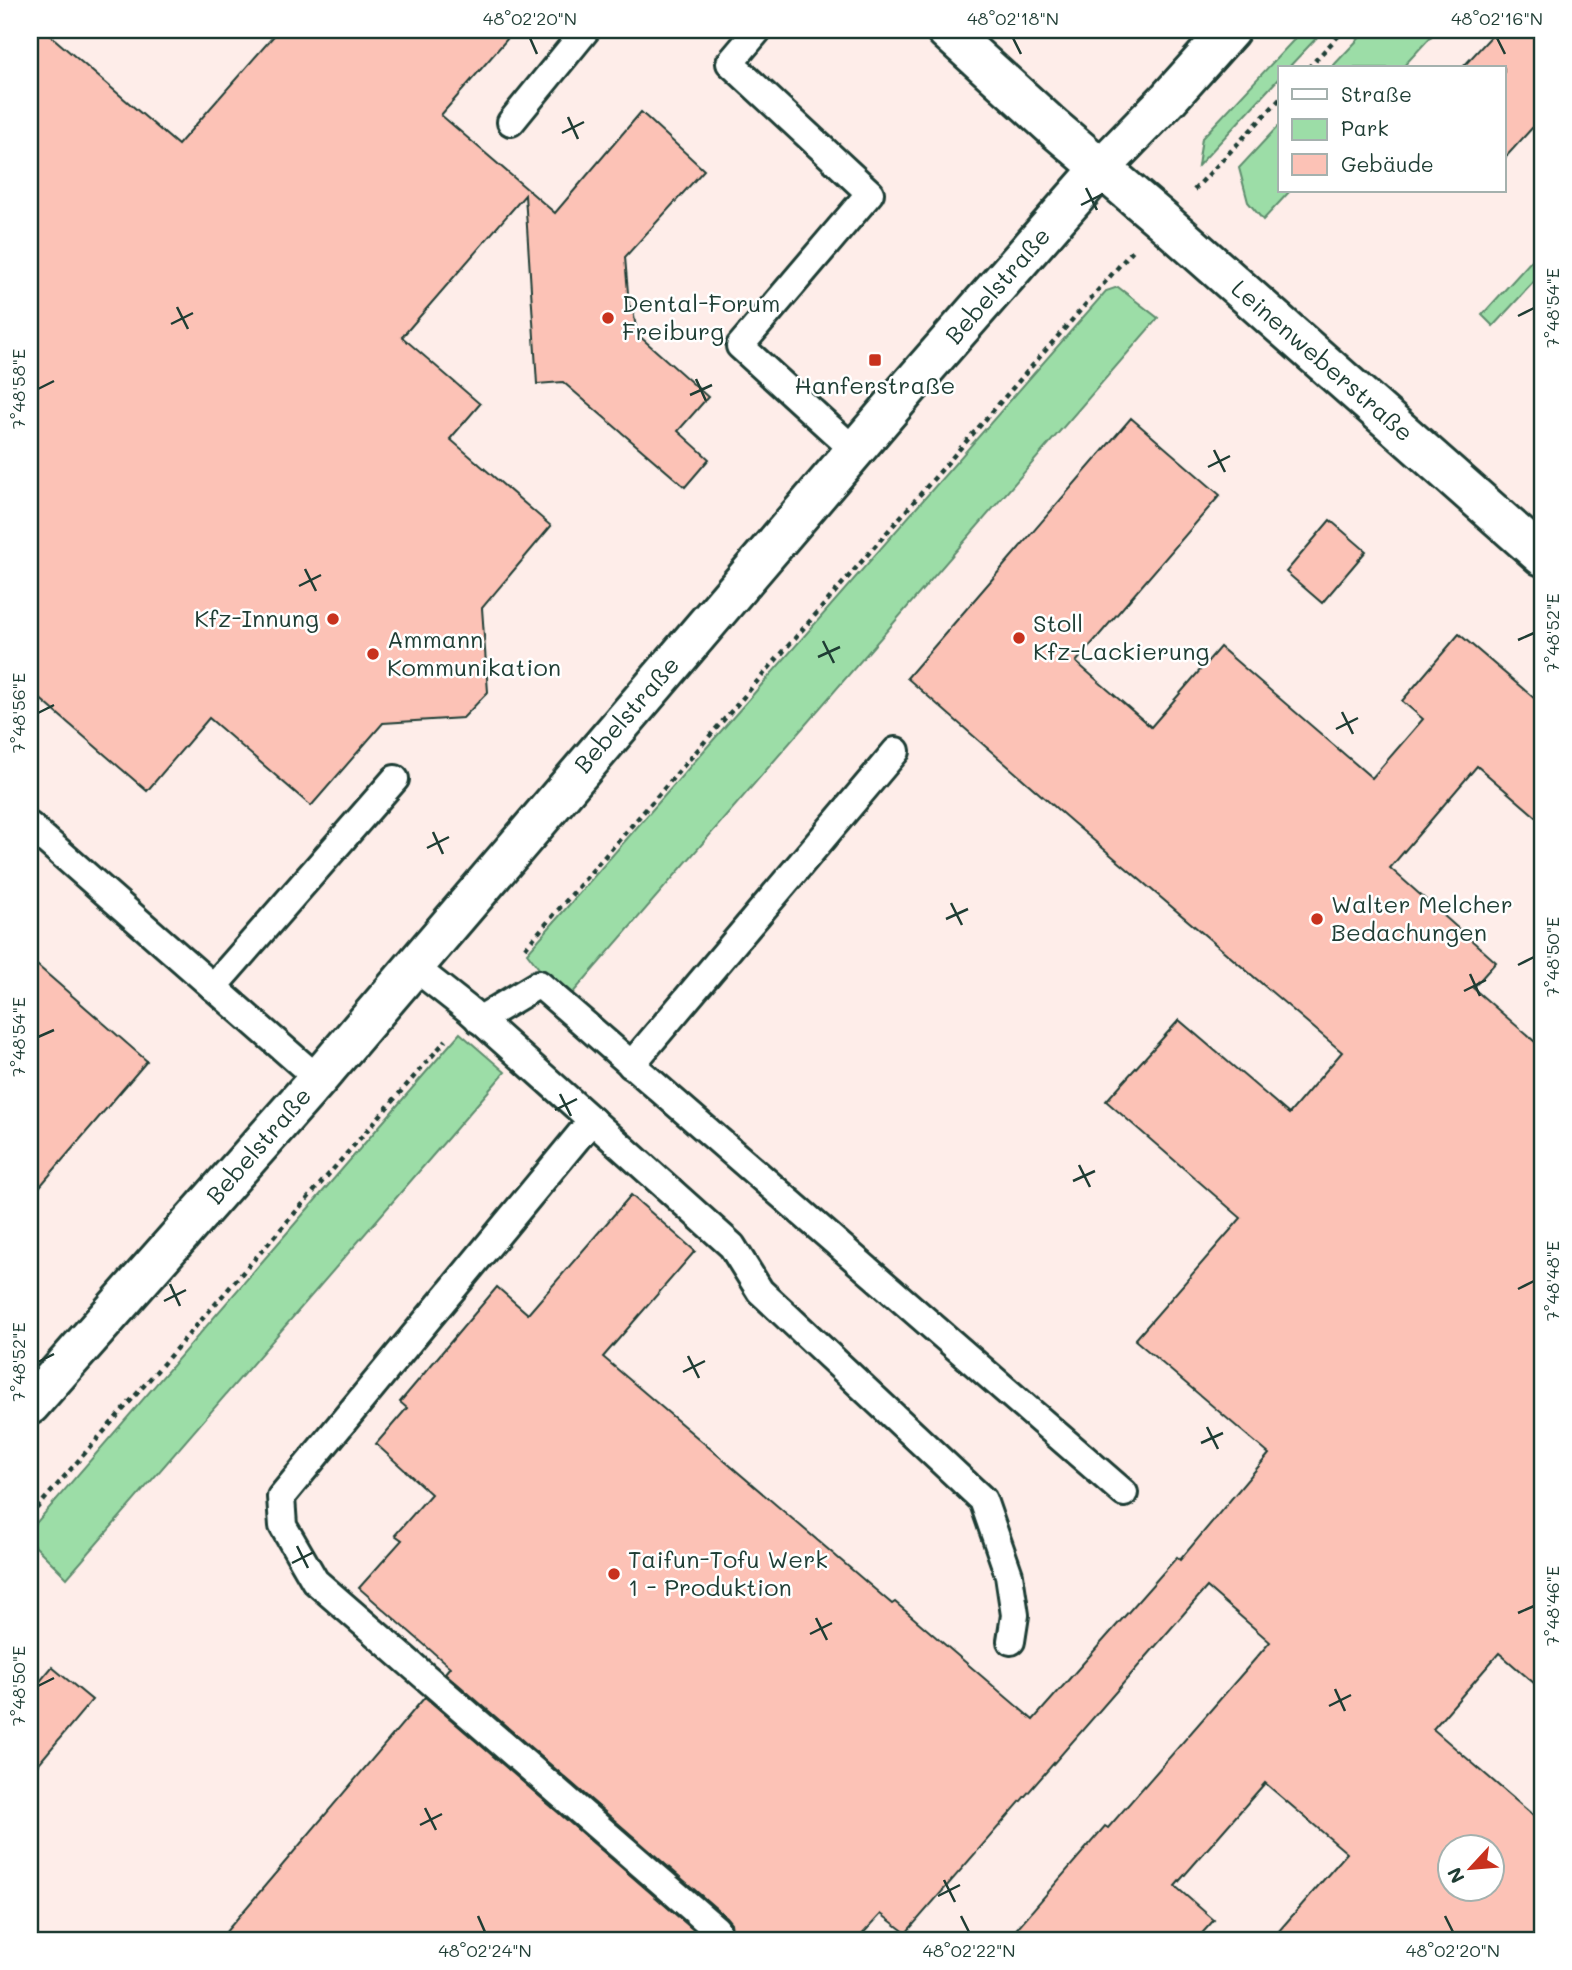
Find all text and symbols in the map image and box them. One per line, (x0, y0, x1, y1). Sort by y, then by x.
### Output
text: 48°02'20"N (483, 6, 577, 30)
text: 48°02'18"N (967, 6, 1059, 30)
text: 48°02'16"N (1451, 6, 1543, 30)
legend (1278, 66, 1506, 192)
text: Straße (1341, 80, 1412, 107)
text: Park (1341, 114, 1389, 141)
text: Gebäude (1341, 150, 1434, 177)
street label: Bebelstraße (938, 220, 1056, 350)
text: 7°48'54"E (1540, 268, 1564, 348)
street label: Leinenweberstraße (1226, 272, 1420, 447)
place label: Dental-Forum Freiburg (622, 287, 780, 346)
marker: Dental-Forum Freiburg (600, 310, 616, 326)
text: 7°48'58"E (6, 349, 30, 429)
marker: Hanferstraße (867, 352, 883, 368)
place label: Hanferstraße (795, 369, 955, 400)
text: 7°48'52"E (1540, 593, 1564, 673)
place label: Kfz-Innung (194, 602, 319, 633)
place label: Stoll Kfz-Lackierung (1033, 607, 1209, 666)
marker: Kfz-Innung (325, 611, 341, 627)
place label: Ammann Kommunikation (387, 623, 561, 682)
marker: Stoll Kfz-Lackierung (1011, 630, 1027, 646)
marker: Ammann Kommunikation (365, 646, 381, 662)
street label: Bebelstraße (567, 649, 685, 779)
text: 7°48'56"E (6, 673, 30, 753)
place label: Walter Melcher Bedachungen (1331, 888, 1513, 947)
marker: Walter Melcher Bedachungen (1309, 911, 1325, 927)
text: 7°48'50"E (1540, 917, 1564, 997)
text: 7°48'54"E (6, 997, 30, 1077)
street label: Bebelstraße (199, 1080, 317, 1210)
text: 7°48'48"E (1540, 1241, 1564, 1321)
text: 7°48'52"E (6, 1322, 30, 1402)
place label: Taifun-Tofu Werk 1 - Produktion (628, 1543, 828, 1602)
marker: Taifun-Tofu Werk 1 - Produktion (606, 1566, 622, 1582)
text: 7°48'46"E (1540, 1566, 1564, 1646)
text: 7°48'50"E (6, 1646, 30, 1726)
north arrow (1436, 1834, 1506, 1904)
text: N (1441, 1864, 1470, 1888)
text: 48°02'24"N (438, 1938, 532, 1962)
text: 48°02'22"N (922, 1938, 1016, 1962)
text: 48°02'20"N (1406, 1938, 1500, 1962)

